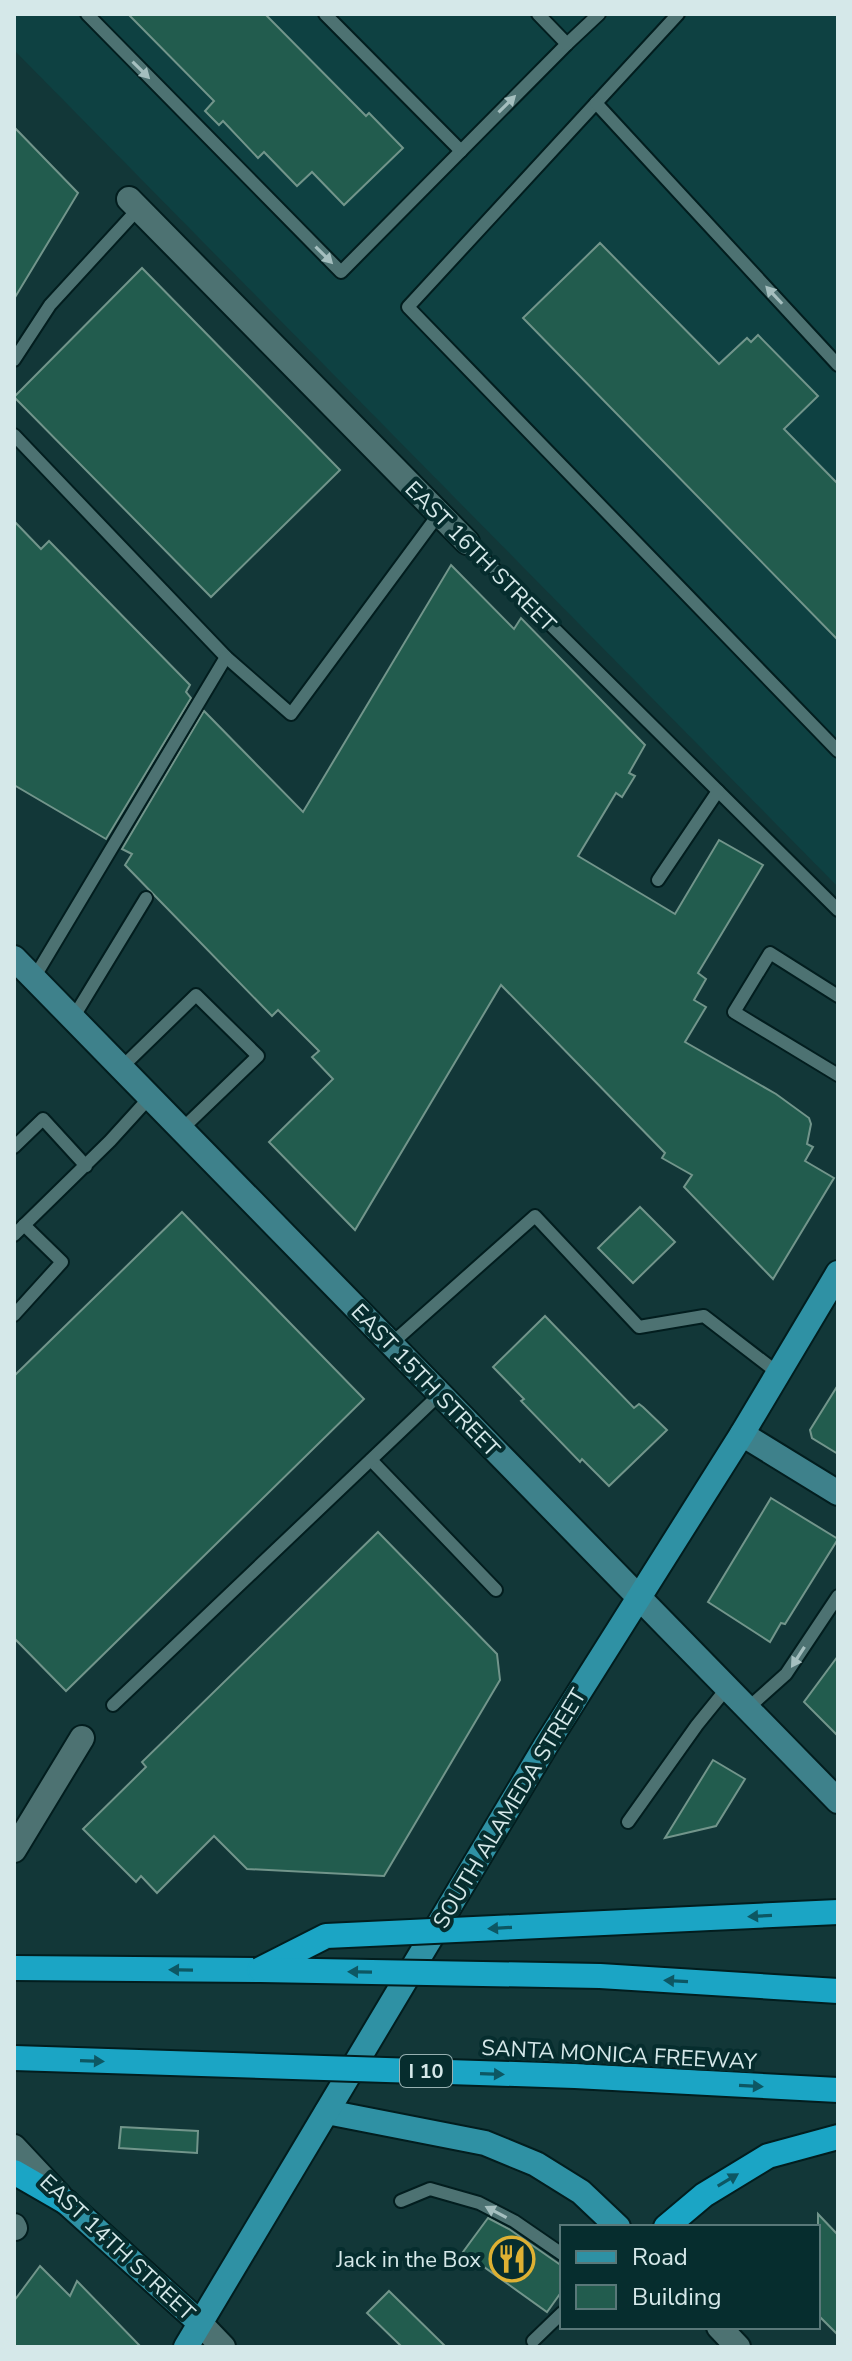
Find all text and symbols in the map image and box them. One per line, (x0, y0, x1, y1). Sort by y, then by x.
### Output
one-way arrow (132, 60, 150, 79)
one-way arrow (497, 95, 516, 114)
one-way arrow (314, 245, 333, 264)
one-way arrow (766, 286, 784, 305)
street label: EAST 16TH STREET (398, 475, 563, 639)
street label: EAST 15TH STREET (344, 1298, 507, 1464)
one-way arrow (791, 1646, 806, 1667)
street label: SOUTH ALAMEDA STREET (426, 1682, 594, 1934)
one-way arrow (747, 1909, 772, 1922)
one-way arrow (487, 1921, 512, 1934)
one-way arrow (168, 1963, 193, 1976)
one-way arrow (347, 1966, 372, 1978)
one-way arrow (663, 1974, 688, 1987)
street label: SANTA MONICA FREEWAY (480, 2033, 758, 2077)
one-way arrow (80, 2054, 105, 2067)
road number: I 10 (400, 2055, 452, 2087)
one-way arrow (480, 2067, 505, 2080)
one-way arrow (739, 2079, 764, 2092)
street label: EAST 14TH STREET (33, 2168, 202, 2328)
one-way arrow (717, 2173, 739, 2187)
one-way arrow (485, 2205, 507, 2219)
legend (560, 2225, 820, 2329)
restaurant icon: Jack in the Box (488, 2235, 536, 2283)
text: Road (632, 2241, 688, 2273)
place label: Jack in the Box (335, 2245, 481, 2275)
text: Building (632, 2281, 722, 2313)

